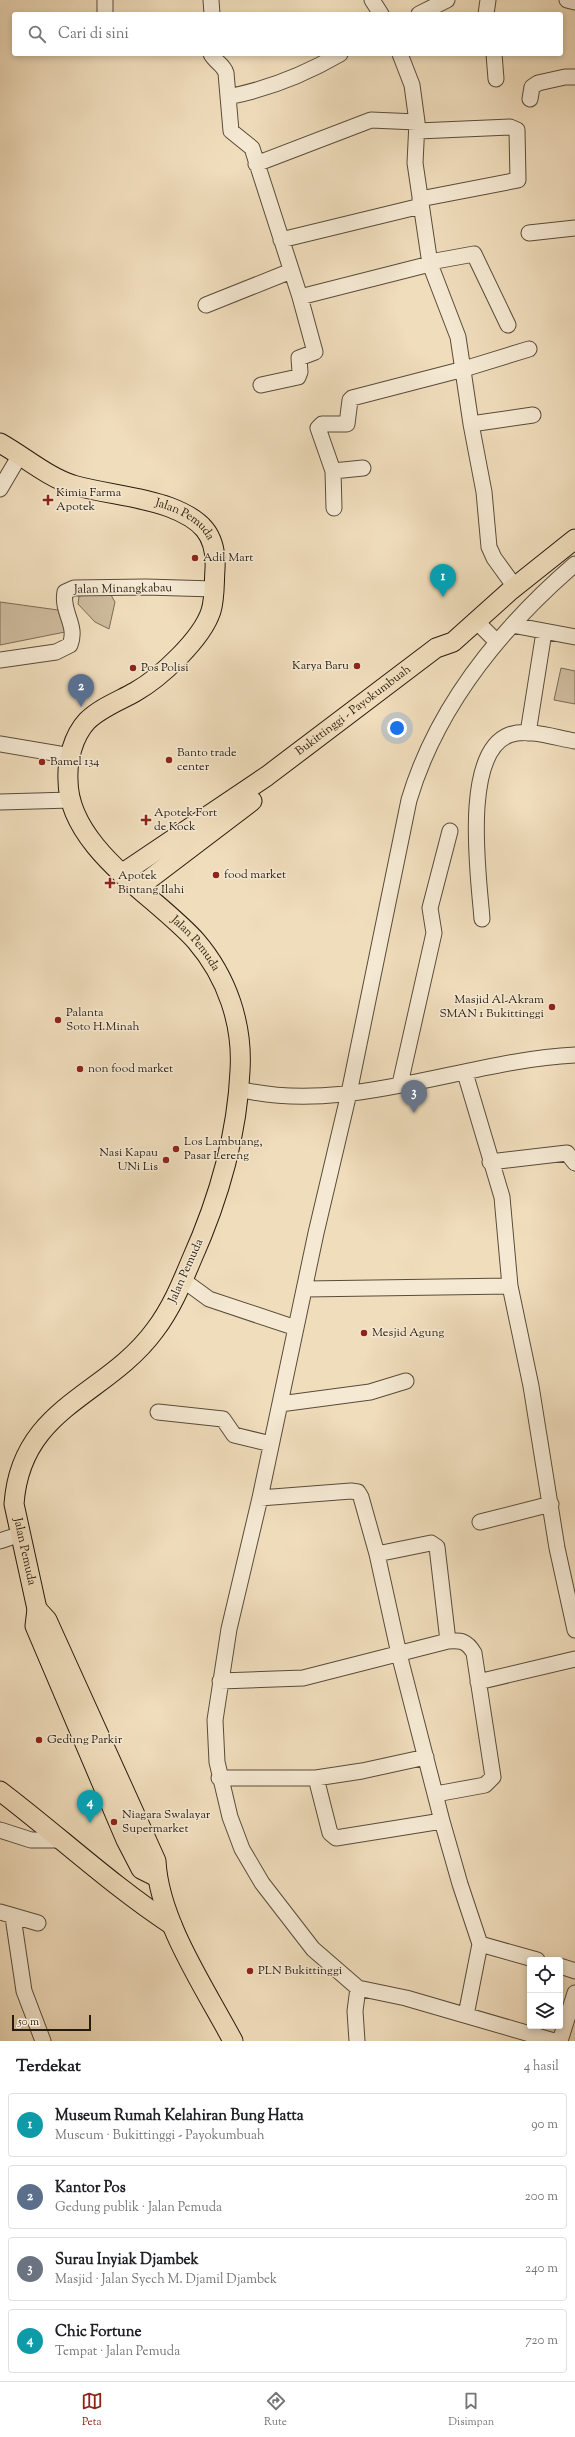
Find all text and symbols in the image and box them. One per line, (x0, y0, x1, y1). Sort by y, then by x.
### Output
search box (12, 12, 563, 56)
icon: search (26, 23, 48, 45)
text: Cari di sini (58, 24, 129, 45)
place label: Kimia Farma Apotek (56, 484, 122, 516)
street label: Jalan Pemuda (152, 494, 219, 544)
marker: Kimia Farma Apotek (43, 495, 53, 505)
place label: Adil Mart (203, 549, 253, 567)
marker: Adil Mart (190, 553, 200, 563)
pin: 1 (430, 564, 456, 597)
street label: Jalan Minangkabau (73, 579, 172, 599)
place label: Karya Baru (292, 657, 349, 675)
place label: Pos Polisi (141, 659, 189, 677)
street label: Bukittinggi - Payokumbuah (292, 661, 415, 760)
marker: Karya Baru (352, 661, 362, 671)
marker: Pos Polisi (128, 663, 138, 673)
pin: 2 (68, 674, 94, 707)
your location (387, 718, 407, 738)
place label: Banto trade center (177, 744, 237, 776)
place label: Bamel 134 (50, 753, 99, 771)
marker: Banto trade center (164, 755, 174, 765)
marker: Bamel 134 (37, 757, 47, 767)
place label: Apotek Fort de Kock (154, 804, 217, 836)
marker: Apotek Fort de Kock (141, 815, 151, 825)
place label: food market (224, 866, 286, 884)
place label: Apotek Bintang Ilahi (118, 867, 185, 899)
marker: food market (211, 870, 221, 880)
marker: Apotek Bintang Ilahi (105, 878, 115, 888)
street label: Jalan Pemuda (166, 911, 225, 975)
place label: Masjid Al-Akram SMAN 1 Bukittinggi (439, 991, 545, 1023)
marker: Masjid Al-Akram SMAN 1 Bukittinggi (547, 1002, 557, 1012)
place label: Palanta Soto H.Minah (66, 1004, 140, 1036)
marker: Palanta Soto H.Minah (53, 1015, 63, 1025)
place label: non food market (88, 1060, 173, 1078)
marker: non food market (75, 1064, 85, 1074)
pin: 3 (401, 1080, 427, 1113)
place label: Los Lambuang, Pasar Lereng (184, 1133, 262, 1165)
place label: Nasi Kapau UNi Lis (99, 1144, 158, 1176)
marker: Los Lambuang, Pasar Lereng (171, 1144, 181, 1154)
marker: Nasi Kapau UNi Lis (161, 1155, 171, 1165)
street label: Jalan Pemuda (163, 1236, 208, 1307)
place label: Mesjid Agung (372, 1324, 444, 1342)
marker: Mesjid Agung (359, 1328, 369, 1338)
street label: Jalan Pemuda (8, 1515, 41, 1588)
place label: Gedung Parkir (47, 1731, 123, 1749)
marker: Gedung Parkir (34, 1735, 44, 1745)
pin: 4 (77, 1790, 103, 1823)
place label: Niagara Swalayar Supermarket (122, 1806, 211, 1838)
marker: Niagara Swalayar Supermarket (109, 1817, 119, 1827)
map controls (527, 1957, 563, 2029)
button: locate (527, 1957, 563, 1993)
place label: PLN Bukittinggi (258, 1962, 343, 1980)
marker: PLN Bukittinggi (245, 1966, 255, 1976)
button: layers (527, 1993, 563, 2029)
scale bar (12, 2013, 91, 2032)
text: 50 m (18, 2014, 39, 2030)
text: Terdekat (16, 2055, 81, 2079)
text: 4 hasil (524, 2058, 559, 2076)
text: Museum Rumah Kelahiran Bung Hatta (55, 2106, 304, 2127)
text: 1 (28, 2116, 32, 2134)
text: 90 m (531, 2116, 558, 2134)
text: Museum · Bukittinggi - Payokumbuah (55, 2127, 265, 2145)
text: Kantor Pos (55, 2178, 126, 2199)
text: 2 (27, 2188, 33, 2206)
text: 200 m (525, 2188, 558, 2206)
text: Gedung publik · Jalan Pemuda (55, 2199, 222, 2217)
text: Surau Inyiak Djambek (55, 2250, 199, 2271)
text: 3 (27, 2260, 33, 2278)
text: 240 m (525, 2260, 558, 2278)
text: Masjid · Jalan Syech M. Djamil Djambek (55, 2271, 277, 2289)
text: Chic Fortune (55, 2322, 141, 2343)
text: 4 (27, 2332, 33, 2350)
text: 720 m (525, 2332, 558, 2350)
text: Tempat · Jalan Pemuda (55, 2343, 180, 2361)
tab: Peta (81, 2390, 103, 2430)
tab: Rute (264, 2390, 287, 2430)
tab: Disimpan (448, 2390, 494, 2430)

